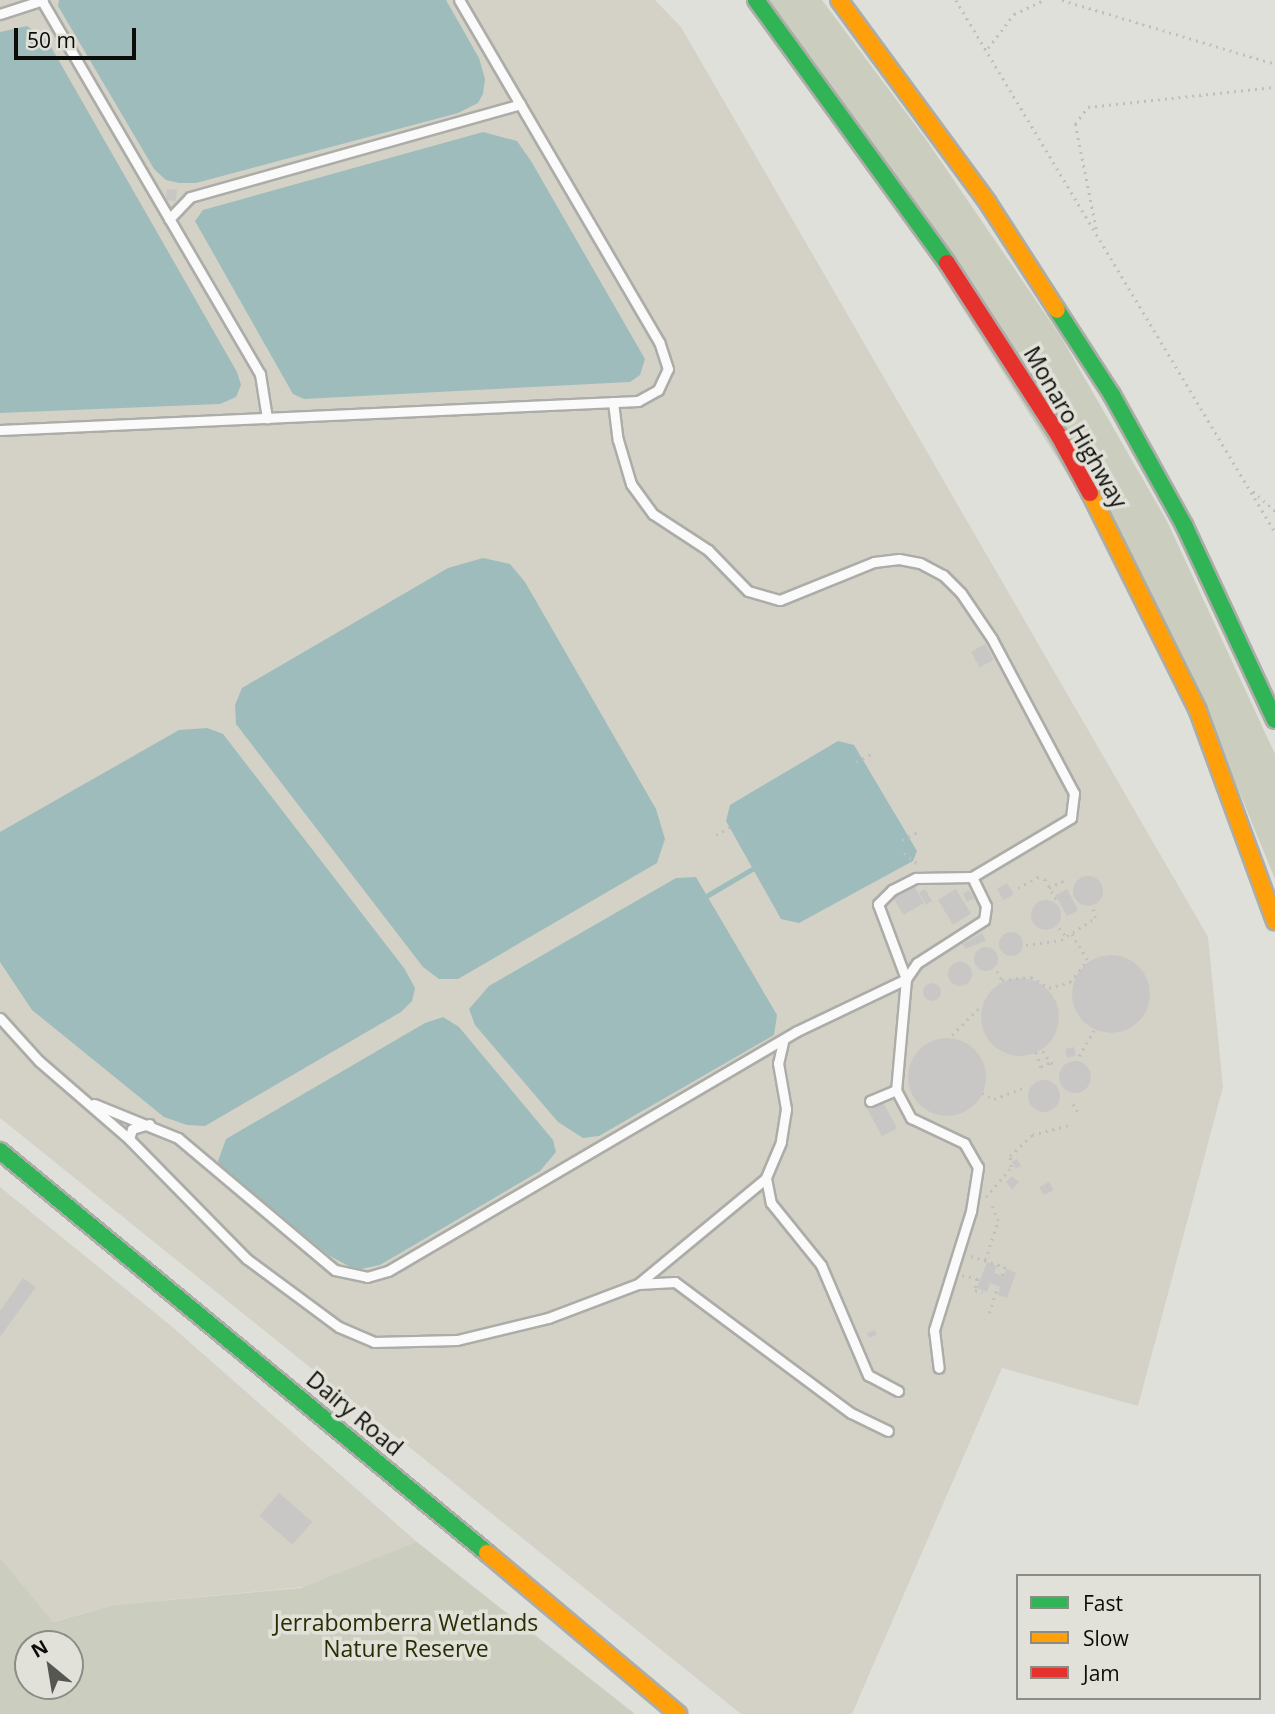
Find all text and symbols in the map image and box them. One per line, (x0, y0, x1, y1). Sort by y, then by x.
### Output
scale bar (18, 14, 140, 58)
text: 50 m (27, 26, 76, 54)
street label: Monaro Highway (1019, 341, 1133, 513)
street label: Dairy Road (301, 1365, 409, 1461)
legend (1016, 1574, 1261, 1700)
text: Fast (1083, 1589, 1123, 1617)
park label: Jerrabomberra Wetlands Nature Reserve (274, 1608, 538, 1662)
text: Slow (1083, 1624, 1129, 1652)
north arrow (14, 1630, 84, 1700)
text: N (26, 1633, 53, 1664)
text: Jam (1083, 1659, 1120, 1687)

